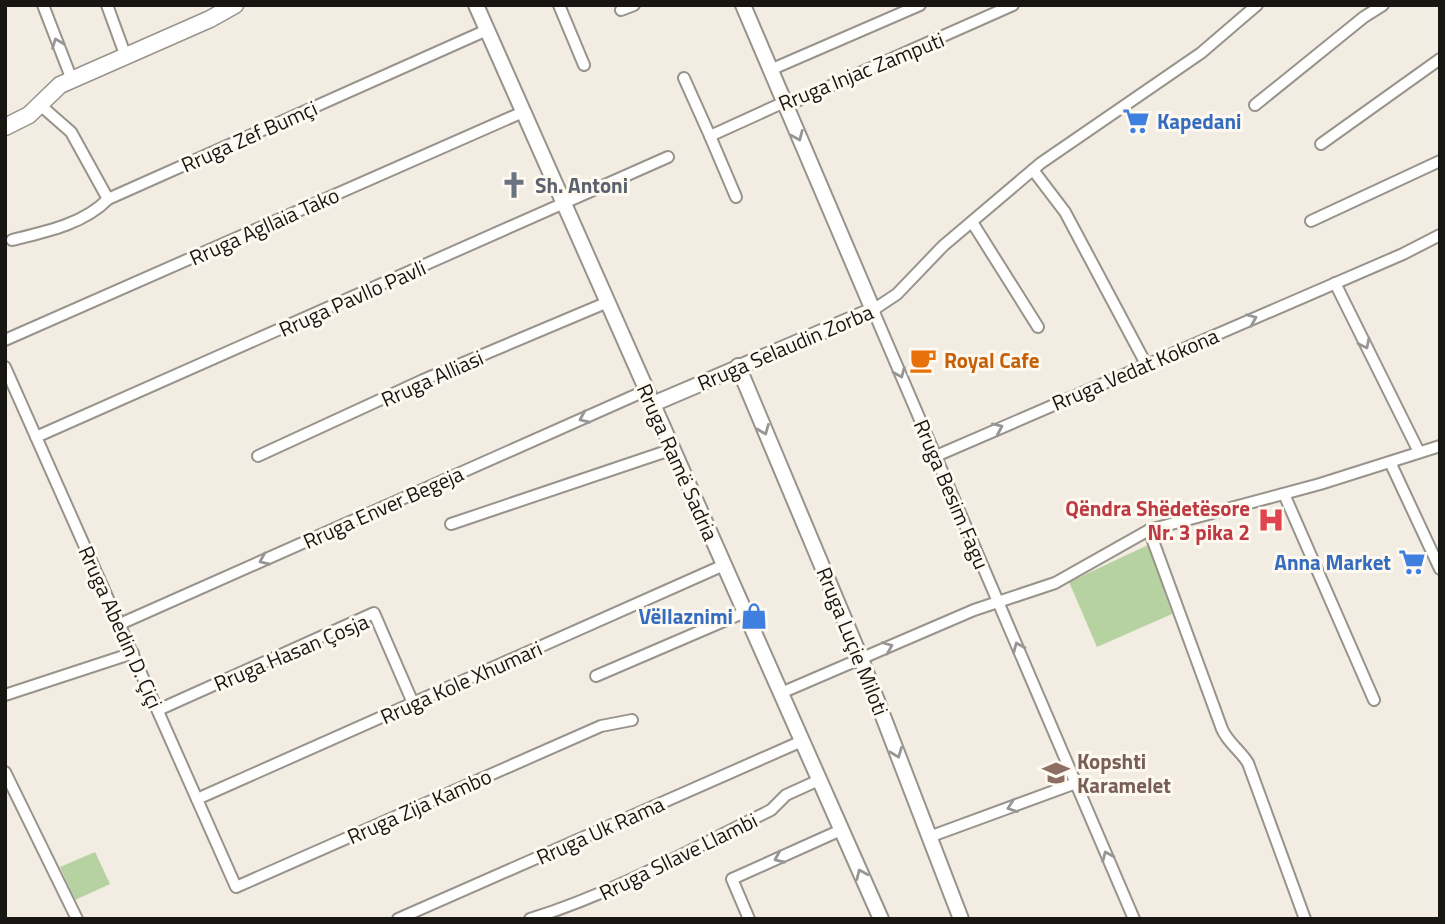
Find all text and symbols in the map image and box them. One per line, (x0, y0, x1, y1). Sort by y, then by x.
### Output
street label: Rruga Injac Zamputi (773, 23, 949, 119)
one-way arrow (52, 37, 66, 49)
street label: Rruga Zef Bumçi (176, 92, 322, 180)
place label: Kapedani (1157, 105, 1242, 137)
supermarket icon: Kapedani (1121, 106, 1151, 136)
one-way arrow (790, 129, 804, 141)
place label: Sh. Antoni (535, 169, 628, 201)
church icon: Sh. Antoni (499, 170, 529, 200)
street label: Rruga Agllaia Tako (184, 179, 344, 273)
street label: Rruga Pavllo Pavli (273, 251, 431, 345)
street label: Rruga Selaudin Zorba (692, 295, 878, 399)
one-way arrow (1245, 313, 1257, 327)
street label: Rruga Vedat Kokona (1047, 319, 1224, 419)
one-way arrow (1357, 337, 1371, 349)
street label: Rruga Alliasi (376, 341, 488, 415)
place label: Royal Cafe (944, 344, 1039, 376)
cafe icon: Royal Cafe (908, 345, 938, 375)
one-way arrow (892, 366, 906, 378)
street label: Rruga Ramë Sadria (629, 378, 727, 546)
one-way arrow (579, 410, 591, 424)
street label: Rruga Besim Fagu (906, 414, 998, 574)
one-way arrow (756, 422, 770, 435)
one-way arrow (991, 422, 1003, 436)
street label: Rruga Enver Begeja (298, 457, 469, 557)
place label: Qëndra Shëdetësore Nr. 3 pika 2 (1065, 492, 1250, 548)
hospital icon: Qëndra Shëdetësore Nr. 3 pika 2 (1256, 505, 1286, 535)
street label: Rruga Abedin D. Çiçi (71, 540, 171, 714)
place label: Anna Market (1274, 546, 1391, 578)
supermarket icon: Anna Market (1397, 547, 1427, 577)
one-way arrow (259, 552, 272, 566)
street label: Rruga Luçie Miloti (809, 562, 897, 720)
place label: Vëllaznimi (639, 600, 733, 632)
shop icon: Vëllaznimi (739, 601, 769, 631)
street label: Rruga Hasan Çosja (209, 605, 374, 699)
street label: Rruga Kole Xhumari (375, 632, 547, 732)
one-way arrow (881, 641, 893, 655)
one-way arrow (1012, 642, 1026, 654)
place label: Kopshti Karamelet (1077, 745, 1171, 801)
one-way arrow (889, 747, 903, 759)
school or university icon: Kopshti Karamelet (1041, 758, 1071, 788)
street label: Rruga Zija Kambo (342, 760, 496, 852)
street label: Rruga Uk Rama (531, 787, 670, 872)
one-way arrow (1007, 798, 1019, 812)
street label: Rruga Sllave Llambi (593, 804, 763, 908)
one-way arrow (774, 850, 786, 864)
one-way arrow (1102, 851, 1116, 863)
one-way arrow (855, 869, 869, 881)

